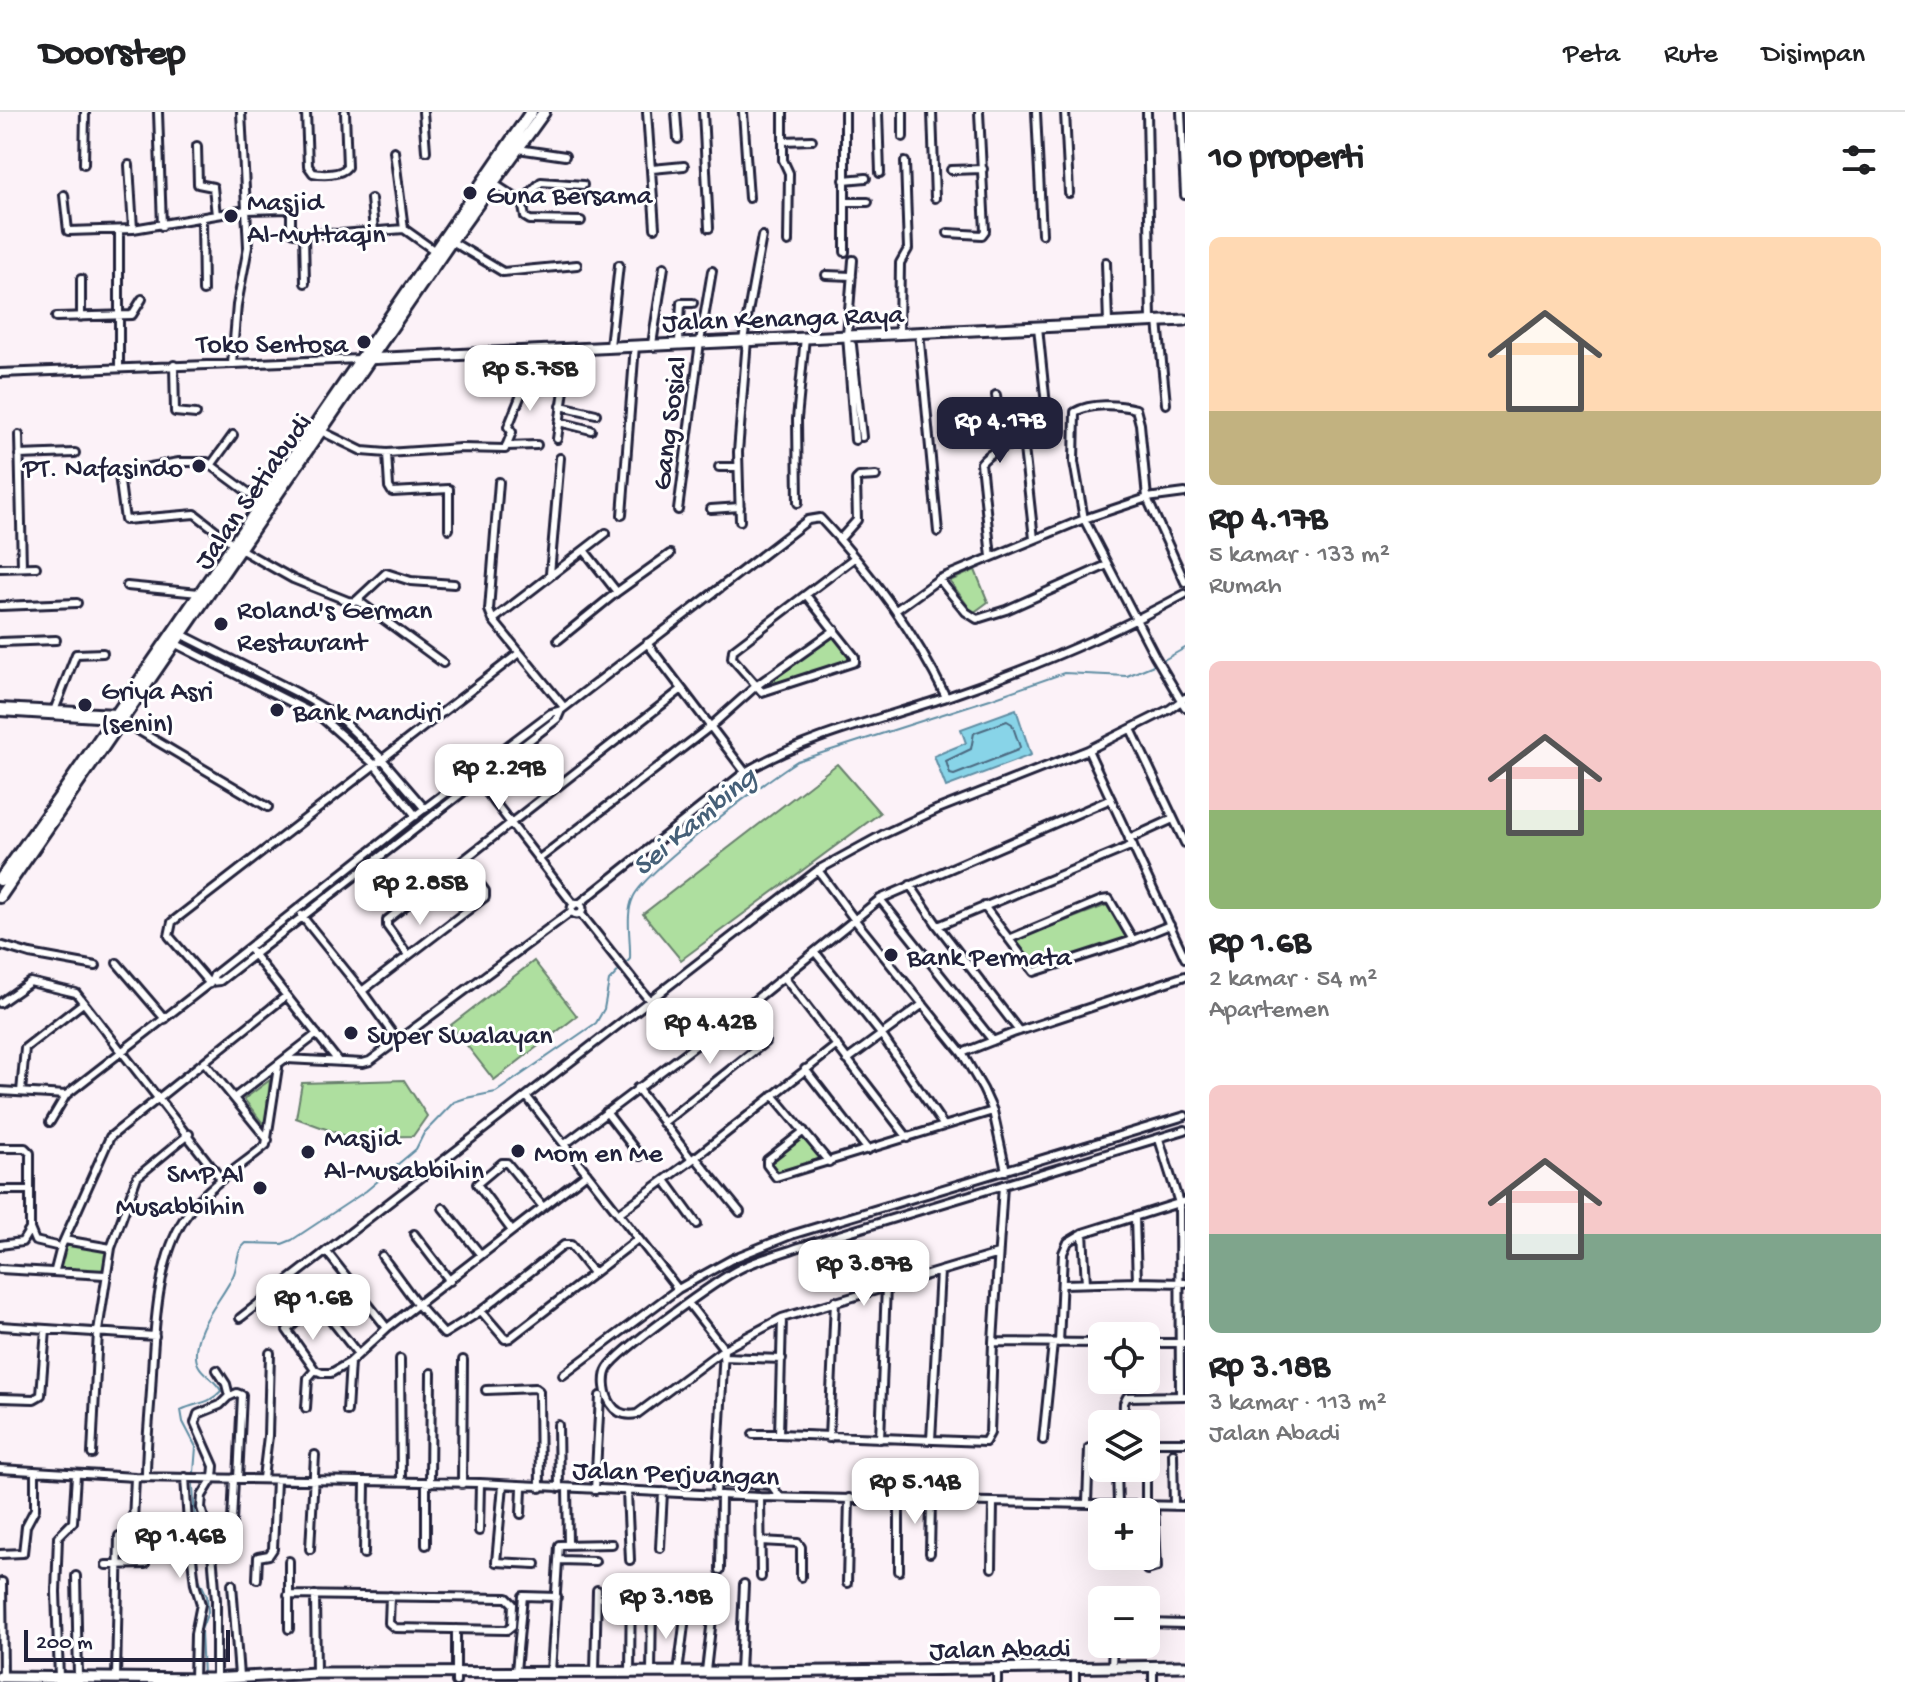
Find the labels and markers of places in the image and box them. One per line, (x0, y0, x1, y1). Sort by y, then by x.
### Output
place label: Guna Bersama (486, 181, 654, 214)
marker: Guna Bersama (461, 184, 479, 202)
place label: Masjid Al-Muttaqin (247, 188, 386, 253)
marker: Masjid Al-Muttaqin (222, 207, 240, 225)
place label: Toko Sentosa (194, 330, 349, 363)
marker: Toko Sentosa (355, 333, 373, 351)
pin: Rp 5.75B (447, 345, 613, 413)
pin: Rp 4.17B (917, 397, 1083, 465)
place label: PT. Nafasindo (22, 454, 183, 487)
marker: PT. Nafasindo (190, 457, 208, 475)
place label: Roland's German Restaurant (237, 596, 433, 661)
marker: Roland's German Restaurant (212, 615, 230, 633)
place label: Griya Asri (senin) (101, 677, 213, 742)
marker: Griya Asri (senin) (76, 696, 94, 714)
place label: Bank Mandiri (292, 698, 442, 731)
marker: Bank Mandiri (268, 701, 286, 719)
pin: Rp 2.29B (416, 744, 582, 812)
pin: Rp 2.85B (337, 859, 503, 927)
place label: Bank Permata (906, 943, 1073, 976)
marker: Bank Permata (882, 946, 900, 964)
pin: Rp 4.42B (627, 998, 793, 1066)
place label: Super Swalayan (367, 1021, 553, 1054)
marker: Super Swalayan (342, 1024, 360, 1042)
place label: Masjid Al-Musabbihin (324, 1124, 485, 1189)
place label: Mom en Me (534, 1139, 663, 1172)
marker: Mom en Me (509, 1142, 527, 1160)
marker: Masjid Al-Musabbihin (299, 1143, 317, 1161)
place label: SMP Al Musabbihin (116, 1160, 245, 1225)
marker: SMP Al Musabbihin (251, 1179, 269, 1197)
pin: Rp 3.87B (781, 1240, 947, 1308)
pin: Rp 1.6B (239, 1274, 387, 1342)
pin: Rp 5.14B (832, 1458, 998, 1526)
pin: Rp 1.46B (97, 1512, 263, 1580)
pin: Rp 3.18B (583, 1573, 749, 1641)

